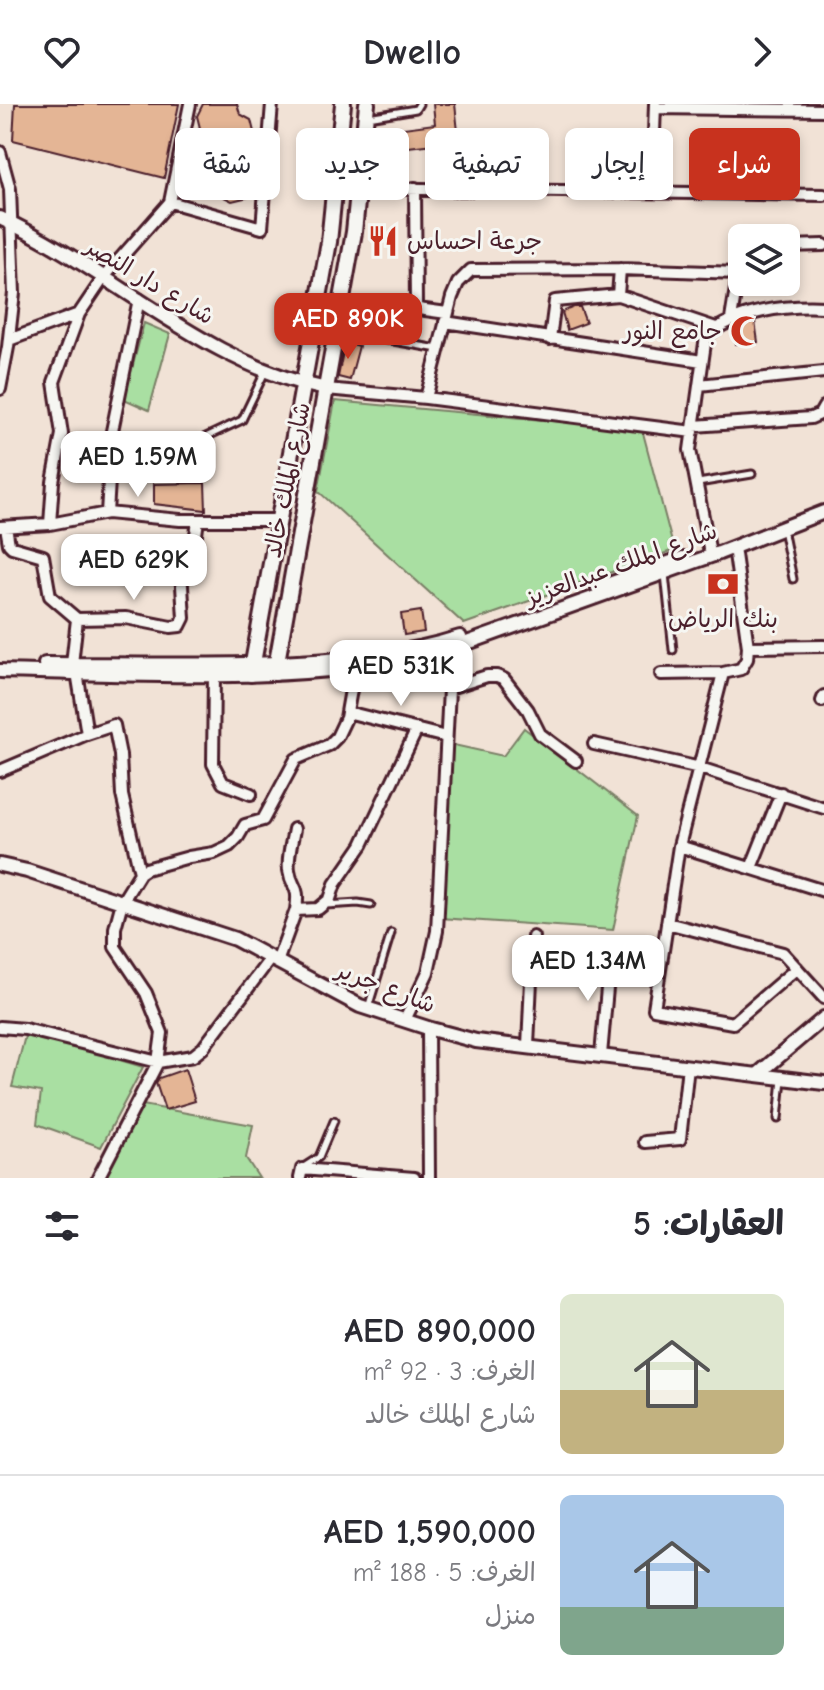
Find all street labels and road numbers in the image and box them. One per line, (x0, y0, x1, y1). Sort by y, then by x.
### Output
street label: شارع دار النصر (78, 231, 219, 333)
street label: شارع الملك خالد (258, 400, 319, 561)
street label: شارع الملك عبدالعزيز (519, 516, 722, 615)
street label: شارع جرير (330, 955, 439, 1021)

